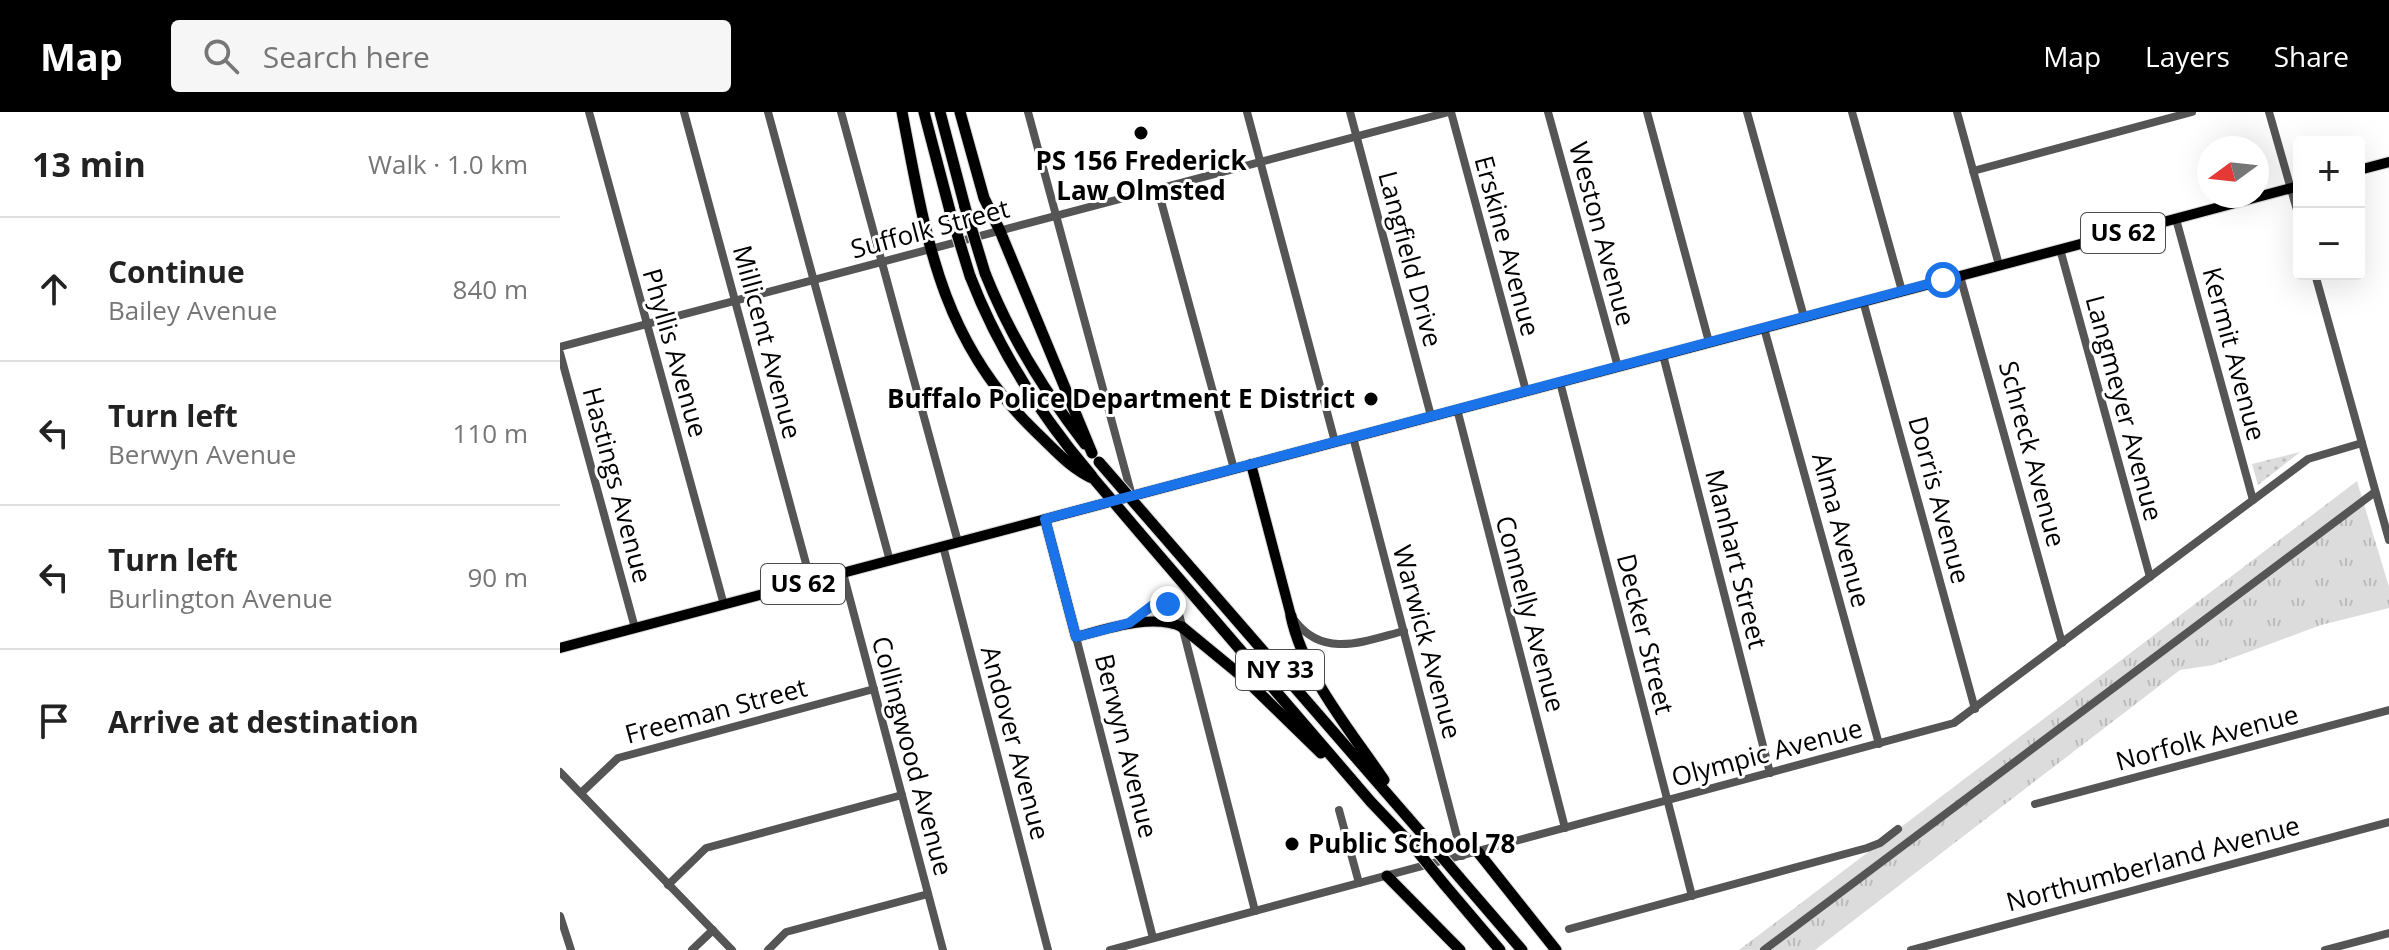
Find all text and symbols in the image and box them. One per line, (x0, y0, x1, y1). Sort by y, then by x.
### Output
search box (171, 20, 731, 92)
text: Map (40, 30, 123, 82)
icon: search (199, 34, 243, 78)
text: Search here (263, 36, 430, 77)
text: Map (2043, 37, 2101, 75)
text: Layers (2145, 37, 2230, 75)
text: Share (2274, 37, 2349, 75)
marker: PS 156 Frederick Law Olmsted (1132, 124, 1150, 142)
north arrow (2197, 136, 2269, 208)
map controls (2293, 136, 2365, 280)
button: + (2293, 136, 2365, 208)
street label: Weston Avenue (1561, 138, 1645, 330)
text: 13 min (32, 141, 146, 187)
place label: PS 156 Frederick Law Olmsted (1035, 142, 1247, 208)
text: Walk · 1.0 km (368, 146, 528, 182)
street label: Erskine Avenue (1467, 151, 1549, 340)
street label: Langfield Drive (1370, 167, 1452, 351)
street label: Suffolk Street (846, 190, 1013, 267)
button: − (2293, 208, 2365, 280)
road number: US 62 (2081, 213, 2165, 253)
street label: Millicent Avenue (725, 241, 811, 443)
text: Continue (108, 251, 245, 292)
route start (1925, 262, 1961, 298)
street label: Kermit Avenue (2195, 263, 2275, 445)
street label: Phyllis Avenue (635, 264, 717, 441)
icon: ahead (32, 267, 76, 311)
text: 840 m (453, 271, 528, 307)
street label: Langmeyer Avenue (2078, 291, 2172, 525)
text: Bailey Avenue (108, 292, 277, 328)
street label: Schreck Avenue (1991, 357, 2075, 551)
place label: Buffalo Police Department E District (887, 380, 1355, 416)
street label: Hastings Avenue (574, 383, 661, 587)
marker: Buffalo Police Department E District (1362, 390, 1380, 408)
text: Turn left (108, 395, 238, 436)
icon: left (32, 411, 76, 455)
street label: Dorris Avenue (1900, 412, 1980, 587)
text: 110 m (453, 415, 528, 451)
text: Berwyn Avenue (108, 436, 296, 472)
street label: Alma Avenue (1804, 448, 1880, 611)
street label: Manhart Street (1697, 465, 1777, 652)
street label: Connelly Avenue (1487, 512, 1574, 716)
text: Turn left (108, 539, 238, 580)
street label: Warwick Avenue (1385, 541, 1471, 743)
street label: Decker Street (1609, 550, 1683, 718)
icon: left (32, 555, 76, 599)
text: 90 m (467, 559, 528, 595)
road number: US 62 (761, 564, 845, 604)
text: Burlington Avenue (108, 580, 333, 616)
route end (1150, 586, 1186, 622)
street label: Collingwood Avenue (864, 632, 962, 879)
street label: Andover Avenue (973, 642, 1059, 844)
street label: Berwyn Avenue (1087, 650, 1167, 842)
road number: NY 33 (1236, 650, 1324, 690)
street label: Freeman Street (621, 668, 811, 752)
street label: Norfolk Avenue (2111, 695, 2302, 779)
icon: arrive (32, 699, 76, 743)
text: Arrive at destination (108, 701, 419, 742)
street label: Olympic Avenue (1667, 709, 1866, 795)
street label: Northumberland Avenue (2002, 807, 2303, 920)
place label: Public School 78 (1308, 825, 1515, 861)
marker: Public School 78 (1283, 835, 1301, 853)

